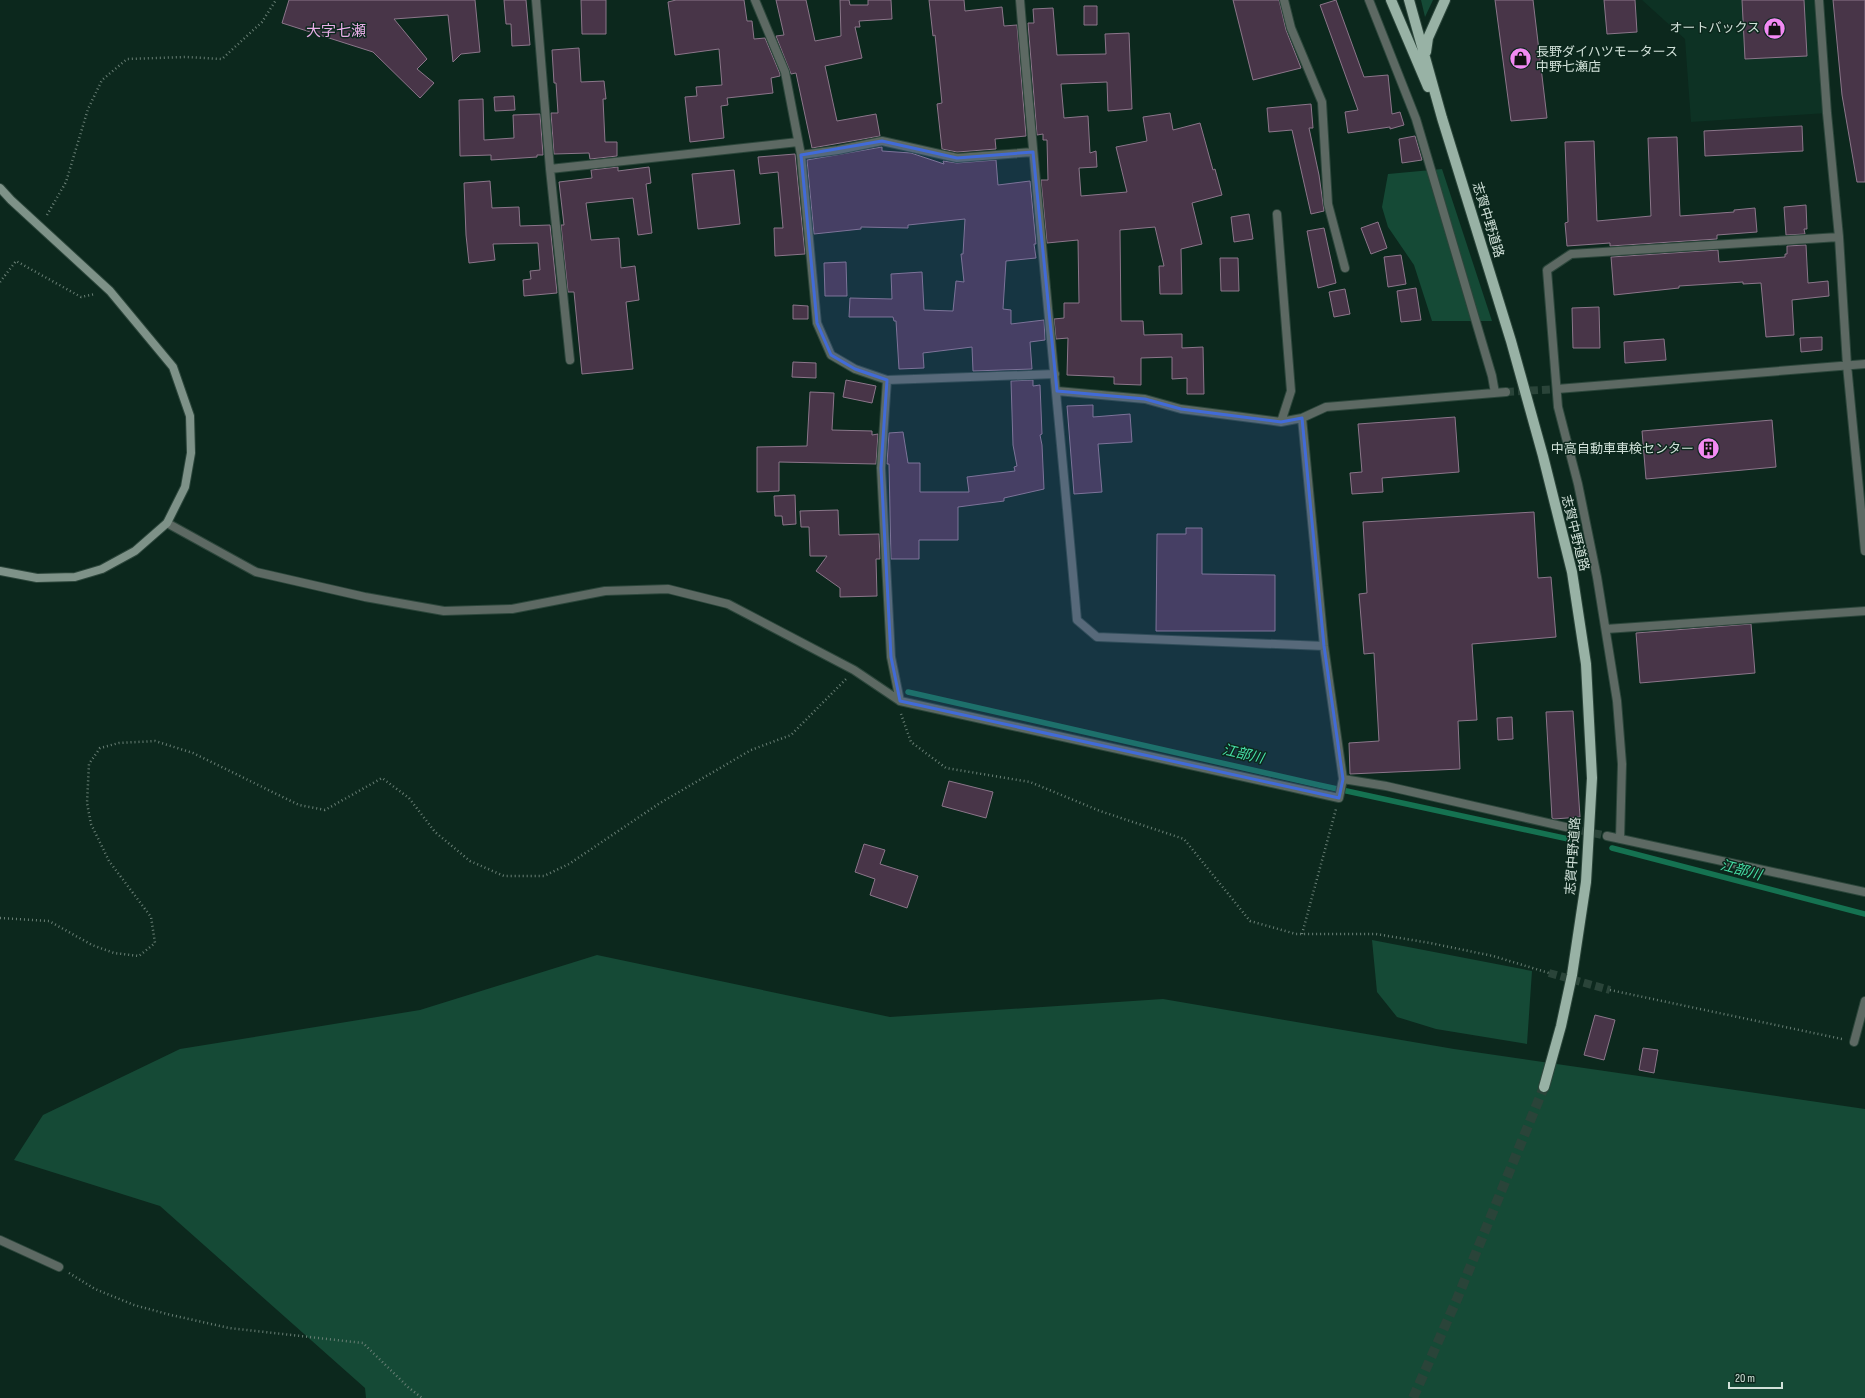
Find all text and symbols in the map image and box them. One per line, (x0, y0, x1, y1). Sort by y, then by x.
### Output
shop icon: オートバックス (1762, 15, 1788, 41)
place label: オートバックス (1669, 20, 1760, 36)
district label: 大字七瀬 (306, 22, 366, 41)
place label: 長野ダイハツモータース 中野七瀬店 (1536, 44, 1678, 75)
shop icon: 長野ダイハツモータース 中野七瀬店 (1508, 46, 1534, 72)
street label: 志賀中野道路 (1469, 180, 1507, 260)
building icon: 中高自動車車検センター (1696, 436, 1722, 462)
place label: 中高自動車車検センター (1551, 441, 1694, 457)
street label: 志賀中野道路 (1558, 493, 1592, 573)
water label: 江部川 (1221, 741, 1267, 767)
street label: 志賀中野道路 (1562, 817, 1584, 895)
water label: 江部川 (1719, 856, 1765, 884)
scale bar (1729, 1364, 1782, 1390)
text: 20 m (1735, 1371, 1755, 1386)

